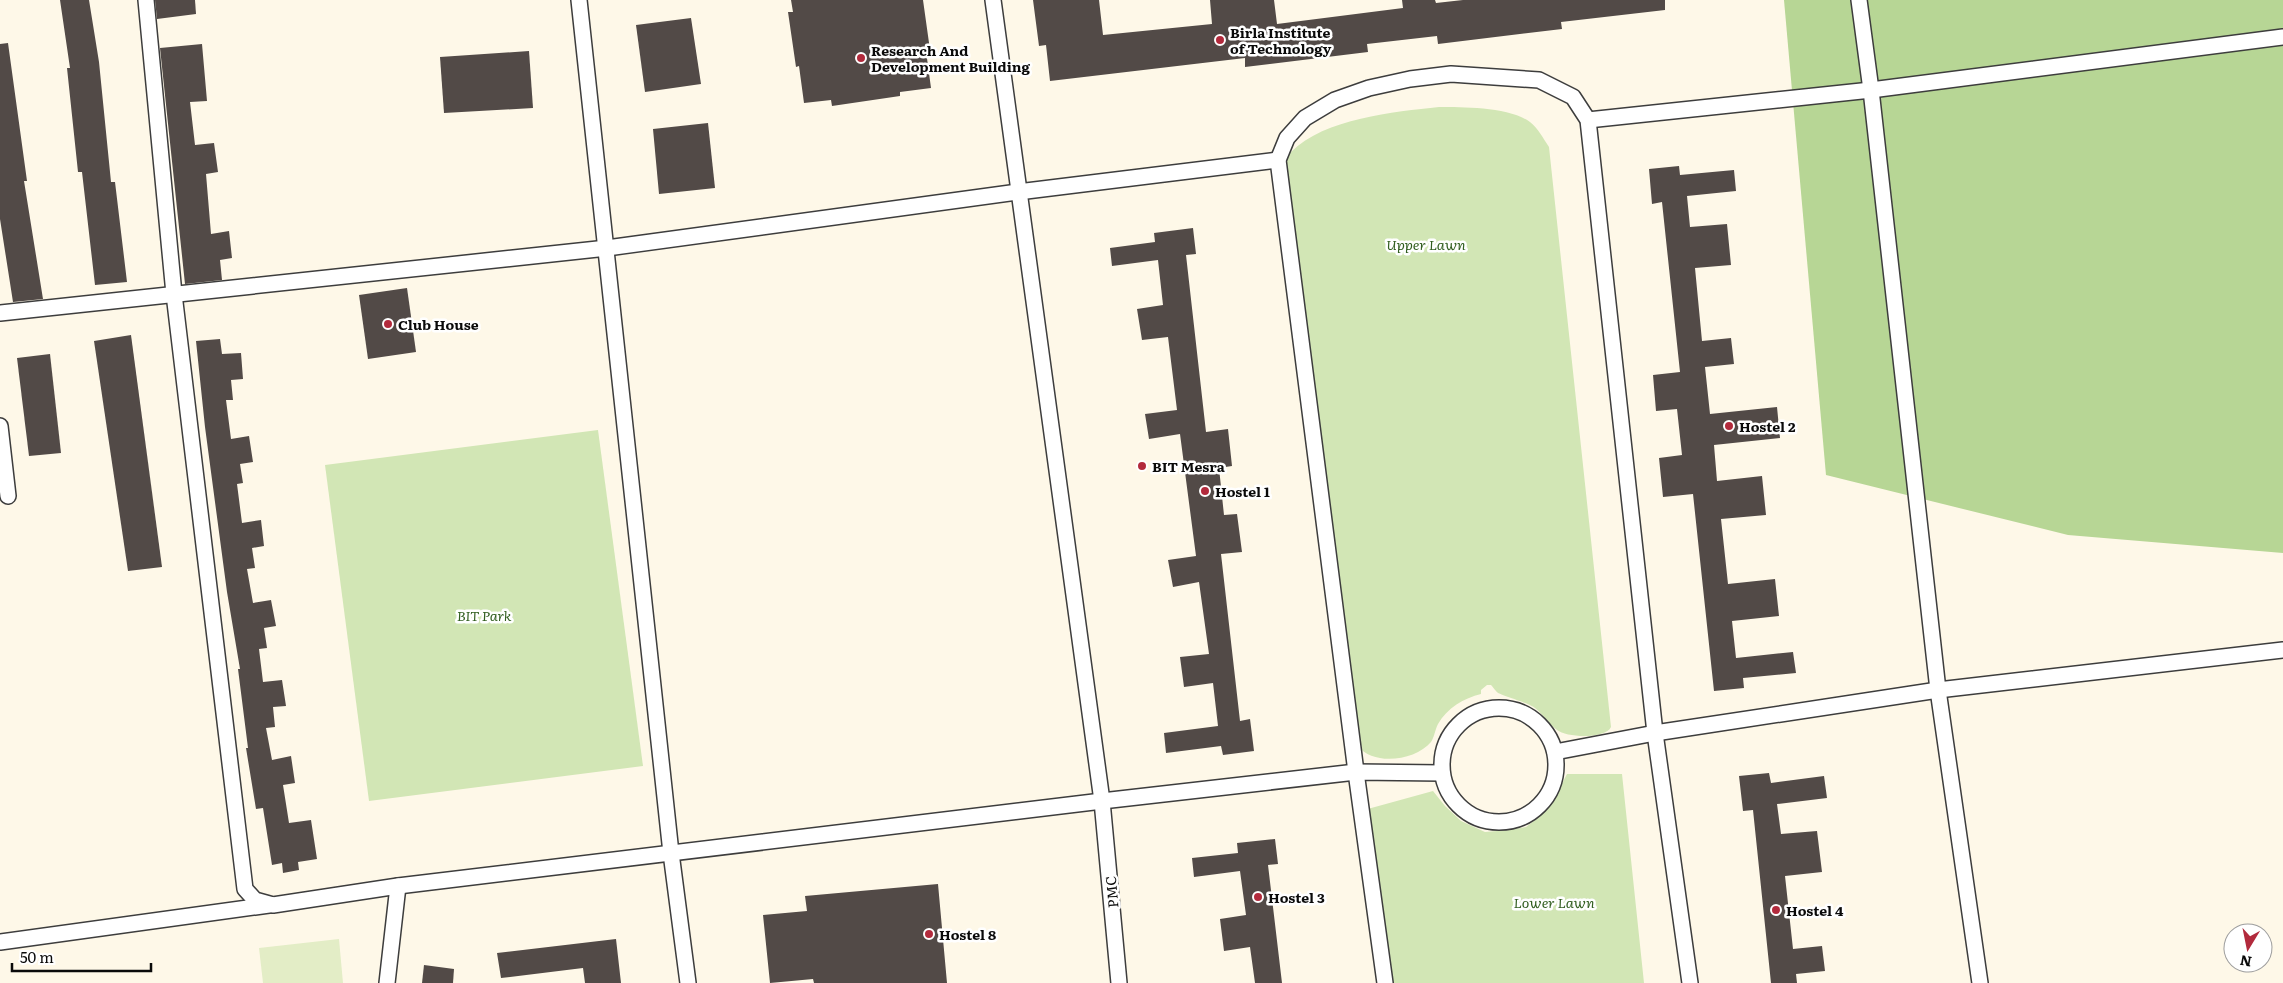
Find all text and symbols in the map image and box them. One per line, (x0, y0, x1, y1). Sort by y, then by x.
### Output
place label: Birla Institute of Technology (1230, 22, 1332, 58)
marker: Birla Institute of Technology (1214, 34, 1226, 46)
place label: Research And Development Building (871, 40, 1031, 76)
marker: Research And Development Building (855, 52, 867, 64)
park label: Upper Lawn (1386, 234, 1466, 254)
place label: Club House (398, 314, 479, 334)
marker: Club House (382, 318, 394, 330)
place label: Hostel 2 (1739, 416, 1796, 436)
marker: Hostel 2 (1723, 420, 1735, 432)
place label: BIT Mesra (1152, 456, 1226, 476)
marker: BIT Mesra (1136, 460, 1148, 472)
place label: Hostel 1 (1215, 481, 1270, 501)
marker: Hostel 1 (1199, 485, 1211, 497)
park label: BIT Park (457, 605, 512, 625)
street label: PMC (1100, 875, 1122, 909)
place label: Hostel 3 (1268, 887, 1325, 907)
marker: Hostel 3 (1252, 891, 1264, 903)
park label: Lower Lawn (1513, 892, 1595, 912)
place label: Hostel 4 (1786, 900, 1844, 920)
marker: Hostel 4 (1770, 904, 1782, 916)
north arrow (2223, 923, 2273, 973)
place label: Hostel 8 (939, 924, 996, 944)
marker: Hostel 8 (923, 928, 935, 940)
scale bar (12, 940, 151, 972)
text: 50 m (20, 945, 54, 968)
text: N (2238, 951, 2253, 973)

